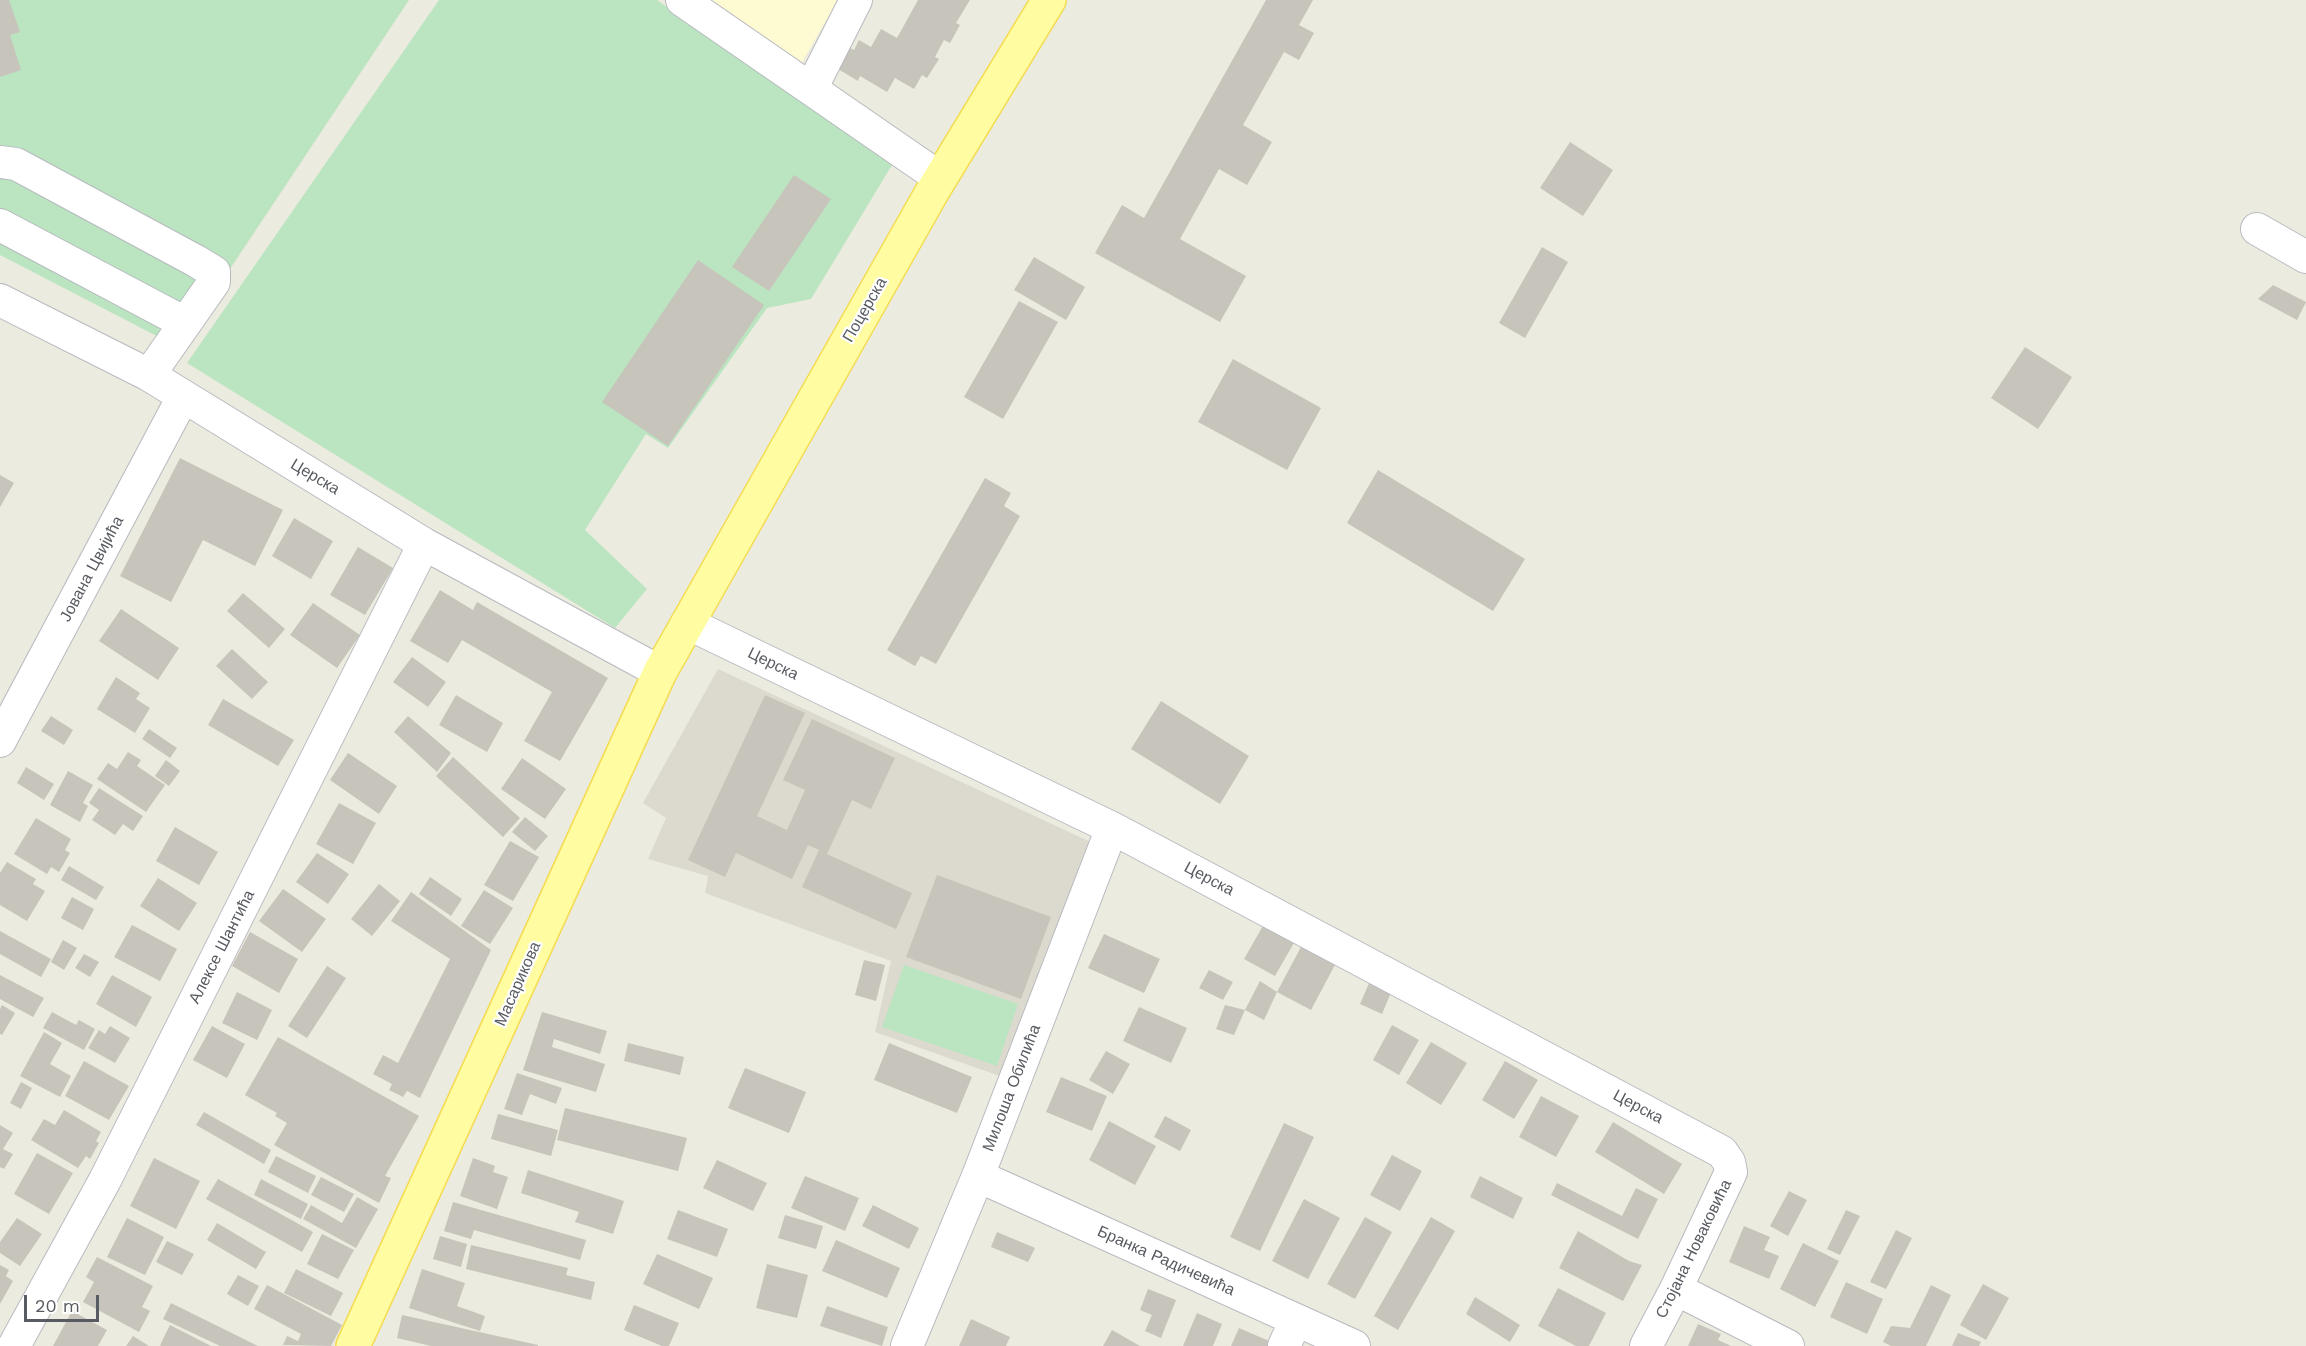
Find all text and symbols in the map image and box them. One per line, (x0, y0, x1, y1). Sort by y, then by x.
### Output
street label: Поцерска (839, 274, 891, 346)
street label: Церска (287, 455, 343, 499)
street label: Јована Цвијића (56, 513, 128, 625)
street label: Церска (745, 644, 801, 684)
street label: Церска (1181, 858, 1237, 900)
street label: Алексе Шантића (185, 887, 259, 1007)
street label: Масарикова (491, 939, 545, 1029)
street label: Милоша Обилића (979, 1022, 1045, 1154)
street label: Церска (1610, 1086, 1666, 1128)
street label: Стојана Новаковића (1652, 1176, 1736, 1322)
street label: Бранка Радичевића (1094, 1222, 1238, 1300)
scale bar (27, 1283, 102, 1321)
text: 20 m (35, 1295, 80, 1316)

